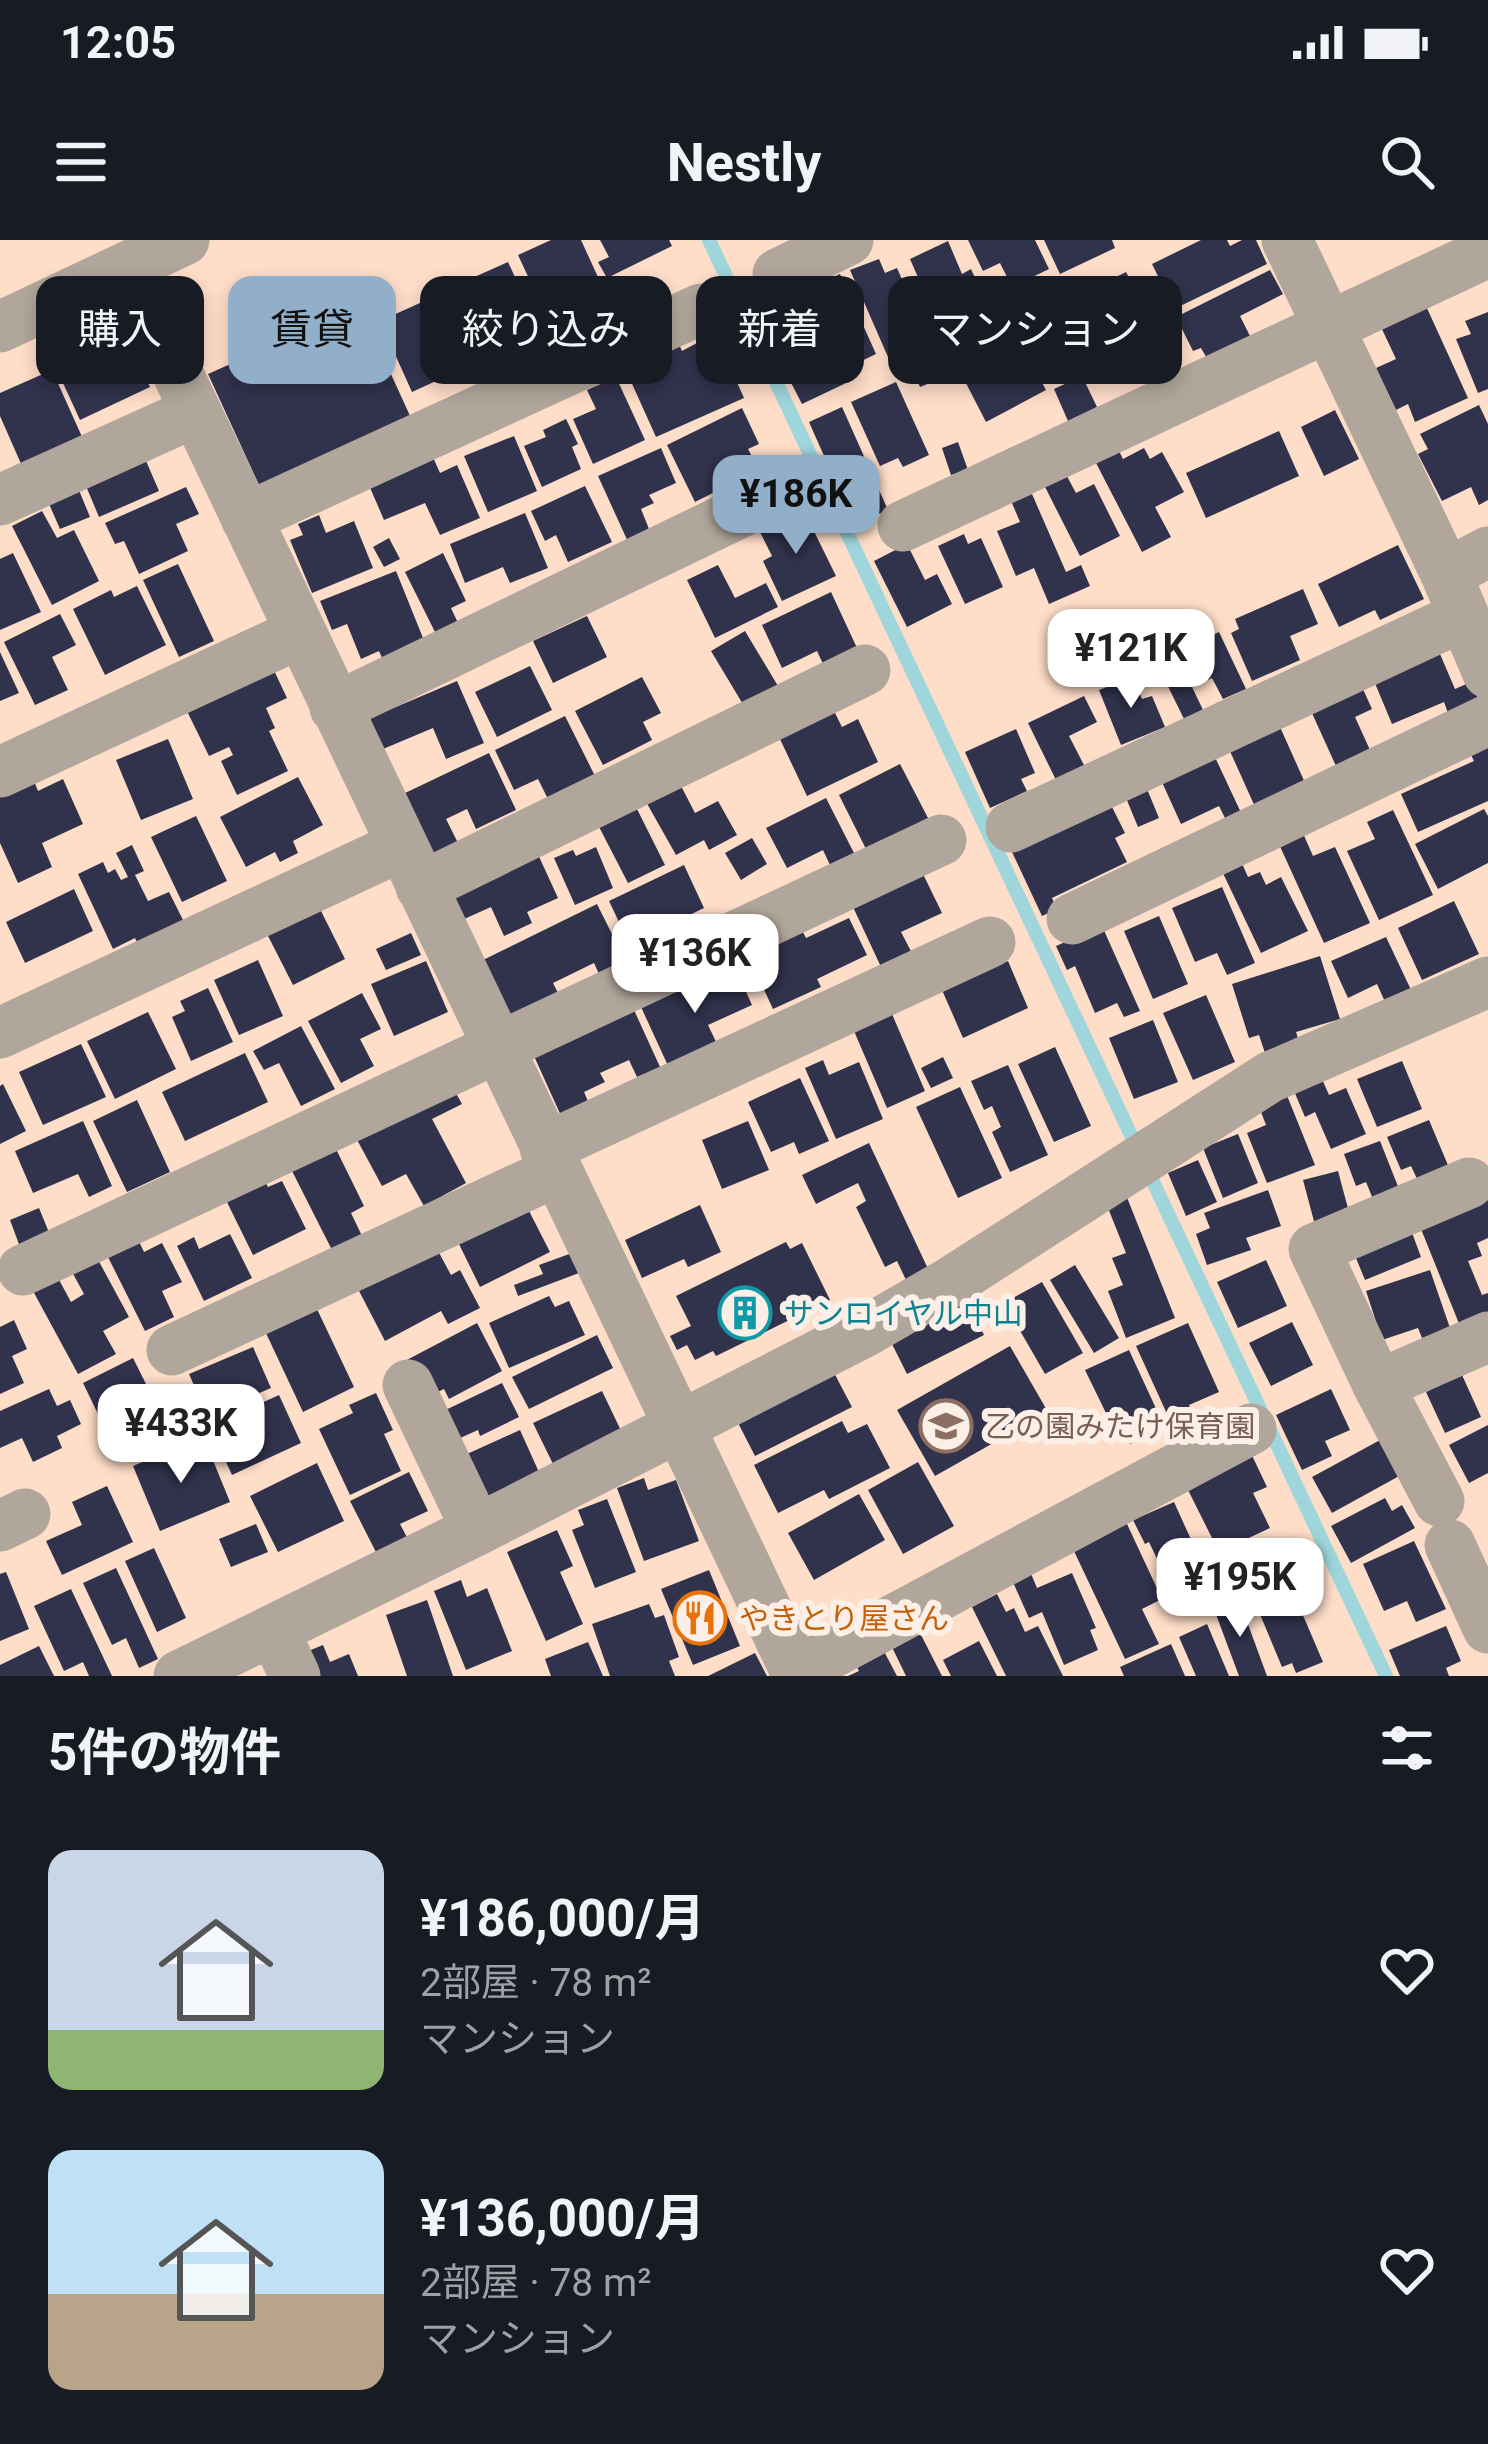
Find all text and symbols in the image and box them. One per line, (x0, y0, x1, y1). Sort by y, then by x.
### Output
text: 12:05 (60, 16, 176, 69)
icon: menu (48, 129, 114, 195)
icon: search (1374, 129, 1440, 195)
text: Nestly (667, 131, 821, 194)
chip: 購入 (36, 276, 204, 384)
chip: 賃貸 (228, 276, 396, 384)
chip: 絞り込み (420, 276, 672, 384)
chip: 新着 (696, 276, 864, 384)
chip: マンション (888, 276, 1182, 384)
pin: ¥186K (712, 455, 880, 557)
text: ¥186K (740, 471, 852, 517)
pin: ¥121K (1047, 609, 1215, 711)
text: ¥121K (1075, 625, 1187, 671)
pin: ¥136K (611, 914, 779, 1016)
text: ¥136K (639, 930, 751, 976)
building icon: サンロイヤル中山 (717, 1285, 773, 1341)
place label: サンロイヤル中山 (784, 1296, 1023, 1331)
pin: ¥433K (97, 1384, 265, 1486)
school or university icon: 乙の園みたけ保育園 (918, 1398, 974, 1454)
text: ¥433K (125, 1400, 237, 1446)
place label: 乙の園みたけ保育園 (985, 1409, 1255, 1444)
pin: ¥195K (1156, 1538, 1324, 1640)
text: ¥195K (1184, 1554, 1296, 1600)
restaurant icon: やきとり屋さん (672, 1590, 728, 1646)
place label: やきとり屋さん (739, 1601, 949, 1636)
icon: filters (1374, 1715, 1440, 1781)
text: 5件の物件 (48, 1723, 281, 1782)
text: ¥186,000/月 (420, 1889, 705, 1948)
icon: home (144, 1898, 288, 2042)
icon: heart (1374, 1937, 1440, 2003)
text: 2部屋 · 78 m² (420, 1960, 651, 2006)
text: マンション (420, 2016, 615, 2062)
text: ¥136,000/月 (420, 2189, 705, 2248)
icon: home (144, 2198, 288, 2342)
icon: heart (1374, 2237, 1440, 2303)
text: 2部屋 · 78 m² (420, 2260, 651, 2306)
text: マンション (420, 2316, 615, 2362)

